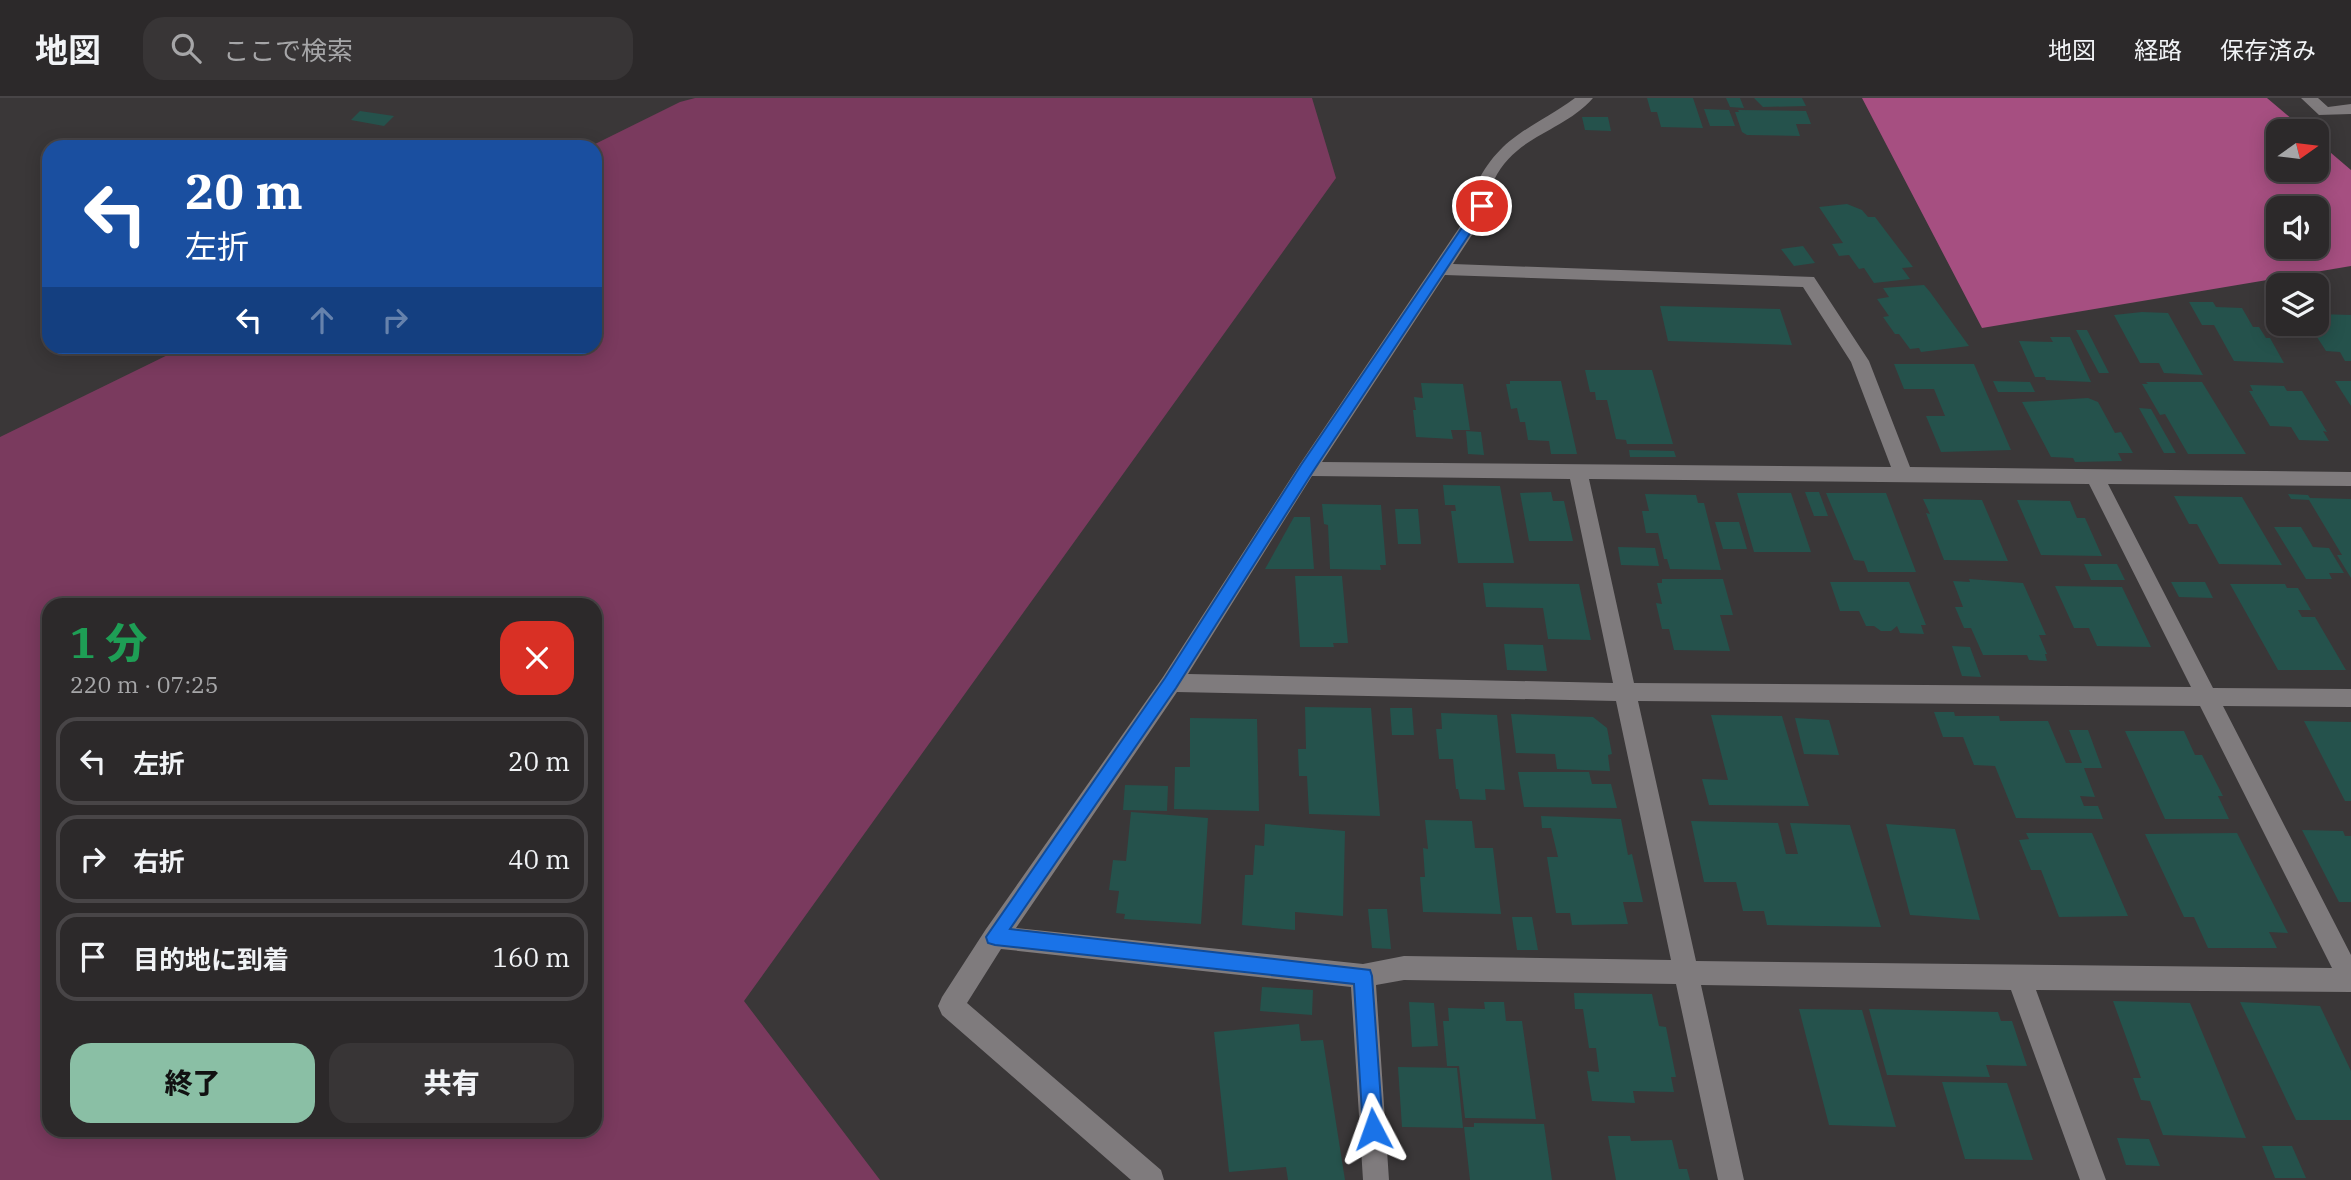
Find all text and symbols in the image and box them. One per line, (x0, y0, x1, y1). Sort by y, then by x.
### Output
search box (143, 17, 633, 80)
text: 地図 (35, 28, 101, 71)
icon: search (167, 29, 205, 67)
text: ここで検索 (223, 33, 353, 67)
text: 地図 (2048, 34, 2096, 66)
text: 経路 (2134, 34, 2182, 66)
text: 保存済み (2220, 34, 2316, 66)
north arrow (2266, 119, 2329, 182)
map controls (2266, 119, 2329, 336)
text: 20 m (185, 159, 303, 222)
icon: left (70, 168, 161, 259)
pin (1452, 176, 1512, 236)
icon: arrive (1463, 187, 1501, 225)
button: sound (2266, 196, 2329, 259)
text: 左折 (185, 225, 249, 267)
button: layers (2266, 273, 2329, 336)
icon: left (230, 301, 268, 339)
icon: ahead (303, 301, 341, 339)
icon: right (376, 301, 414, 339)
text: 1 分 (70, 615, 147, 670)
button: close (500, 621, 574, 695)
text: 220 m · 07:25 (70, 669, 219, 699)
icon: left (74, 742, 112, 780)
text: 20 m (508, 744, 570, 778)
text: 左折 (133, 746, 185, 780)
icon: right (74, 840, 112, 878)
text: 40 m (508, 842, 570, 876)
text: 右折 (133, 844, 185, 878)
icon: arrive (74, 938, 112, 976)
text: 160 m (492, 940, 570, 974)
text: 目的地に到着 (133, 942, 289, 976)
button: 終了 (70, 1043, 315, 1123)
button: 共有 (329, 1043, 574, 1123)
position arrow (1336, 1092, 1410, 1166)

